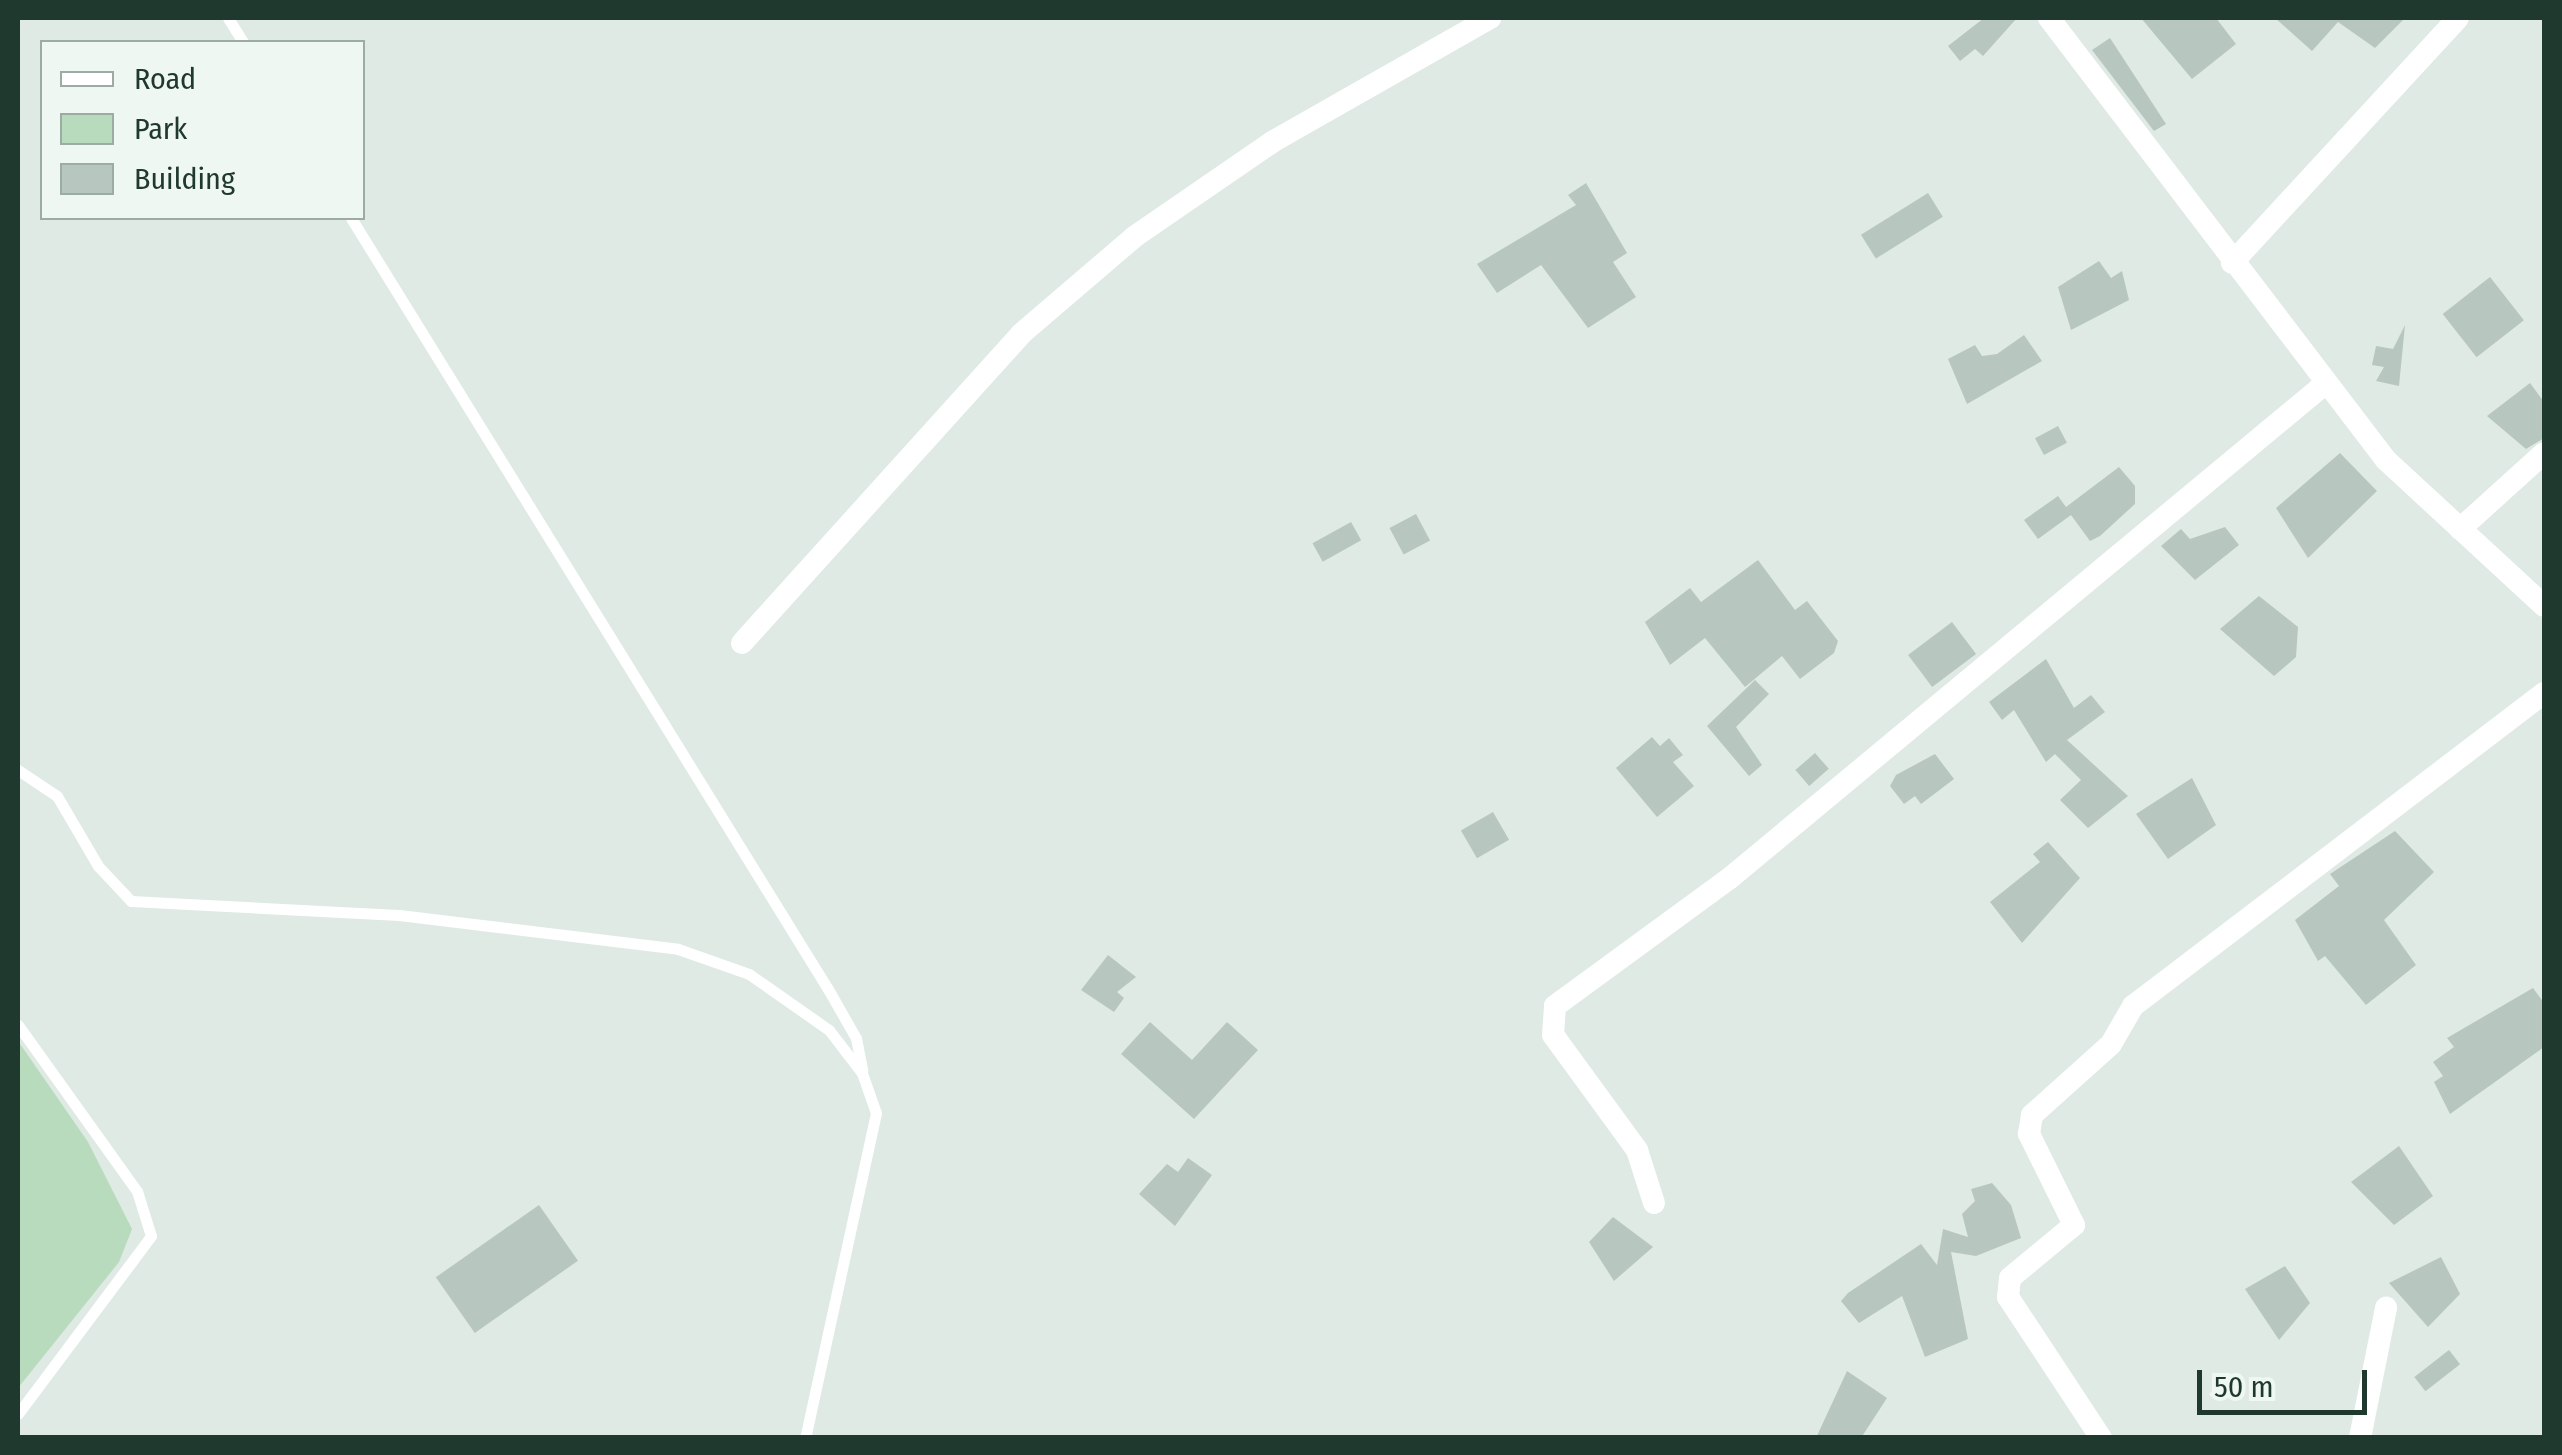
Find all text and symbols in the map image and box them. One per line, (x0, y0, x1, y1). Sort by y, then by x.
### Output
legend (40, 40, 365, 220)
text: Road (134, 61, 196, 97)
text: Park (134, 111, 187, 147)
text: Building (134, 161, 235, 197)
scale bar (2202, 1350, 2372, 1412)
text: 50 m (2214, 1369, 2274, 1405)

